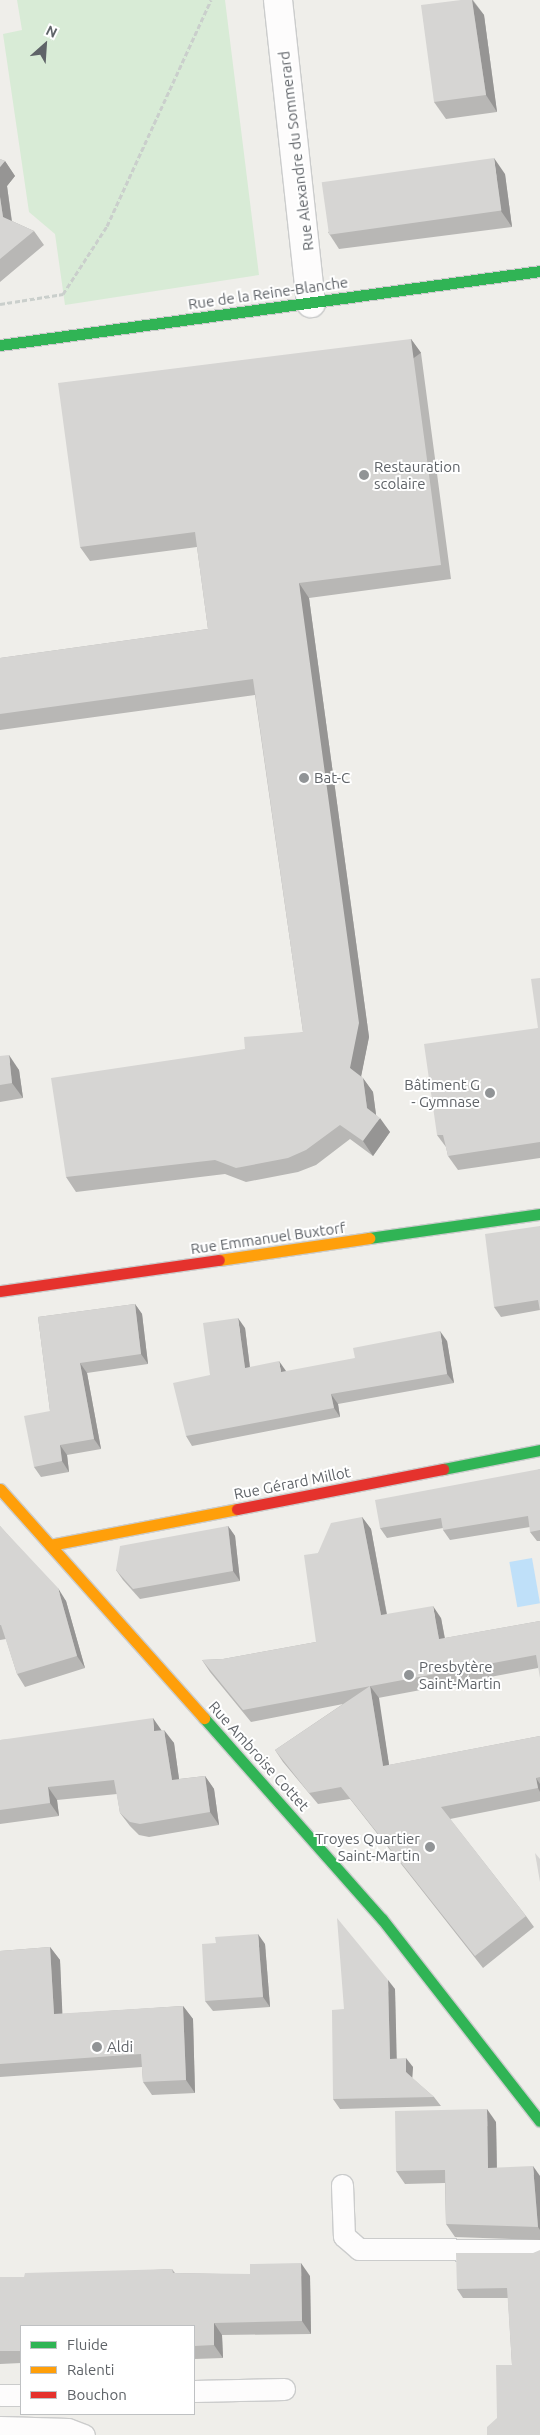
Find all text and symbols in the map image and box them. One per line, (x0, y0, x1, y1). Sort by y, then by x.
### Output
north arrow (20, 20, 70, 70)
text: N (43, 22, 60, 41)
street label: Rue Alexandre du Sommerard (275, 50, 317, 252)
street label: Rue de la Reine-Blanche (187, 273, 349, 313)
place label: Restauration scolaire (374, 457, 461, 492)
marker: Restauration scolaire (358, 469, 370, 481)
place label: Bat-C (314, 769, 350, 787)
marker: Bat-C (298, 772, 310, 784)
place label: Bâtiment G - Gymnase (404, 1075, 480, 1110)
marker: Bâtiment G - Gymnase (484, 1087, 496, 1099)
street label: Rue Emmanuel Buxtorf (189, 1218, 347, 1258)
street label: Rue Gérard Millot (232, 1463, 352, 1503)
place label: Presbytère Saint-Martin (419, 1657, 501, 1692)
marker: Presbytère Saint-Martin (403, 1669, 415, 1681)
street label: Rue Ambroise Cottet (205, 1697, 313, 1815)
place label: Troyes Quartier Saint-Martin (315, 1829, 420, 1864)
marker: Troyes Quartier Saint-Martin (424, 1841, 436, 1853)
place label: Aldi (107, 2038, 133, 2056)
marker: Aldi (91, 2041, 103, 2053)
legend (20, 2325, 195, 2415)
text: Fluide (67, 2336, 108, 2353)
text: Ralenti (67, 2361, 114, 2378)
text: Bouchon (67, 2386, 127, 2403)

